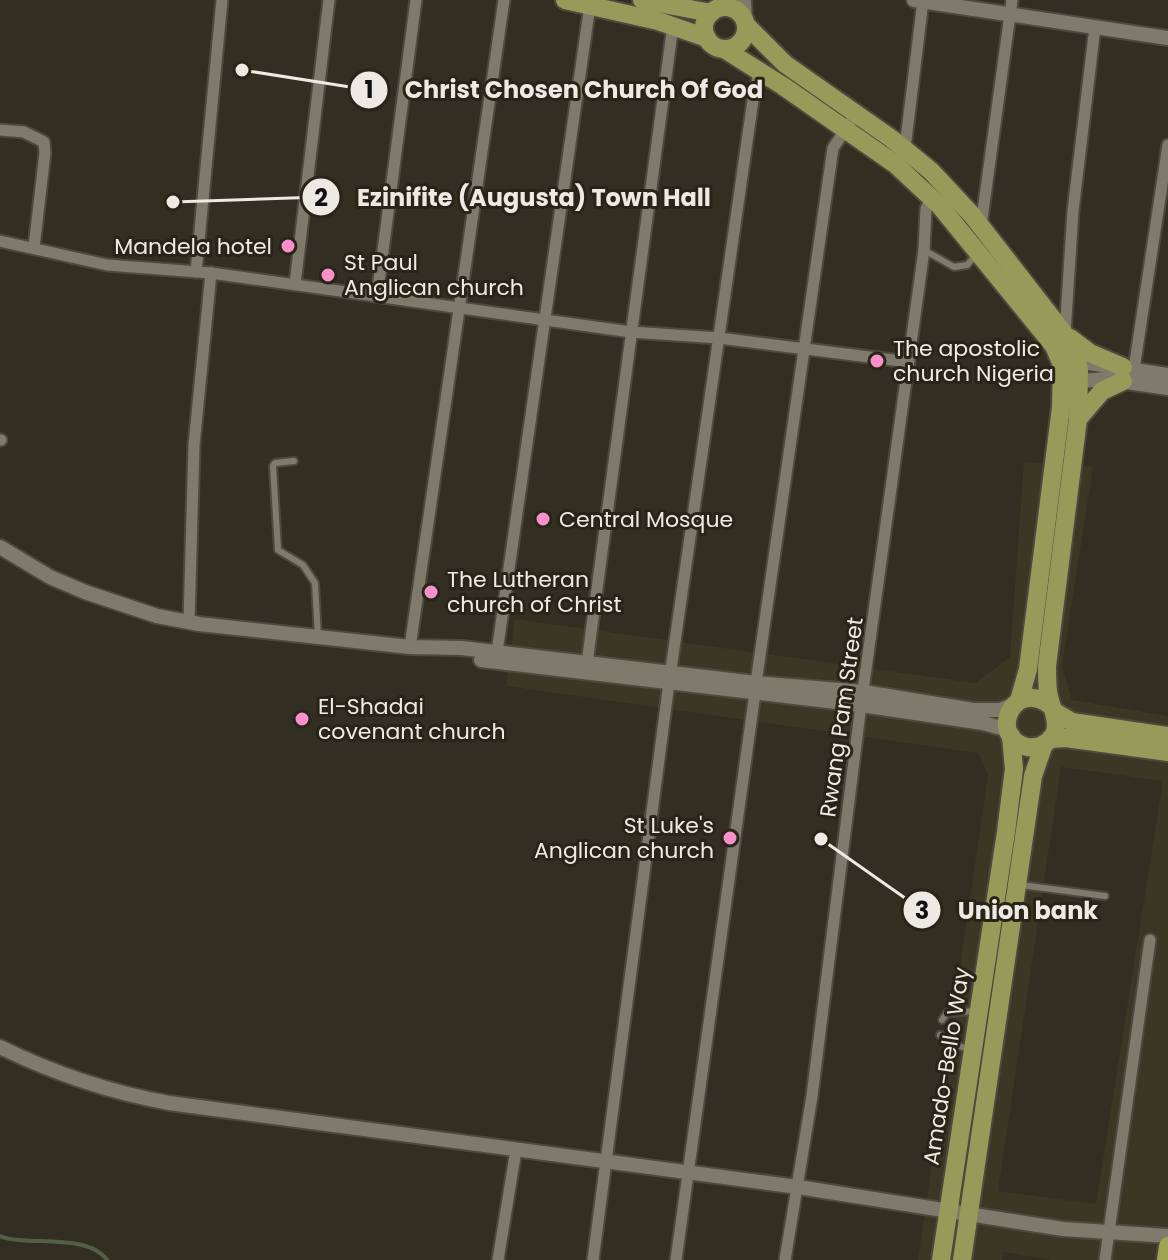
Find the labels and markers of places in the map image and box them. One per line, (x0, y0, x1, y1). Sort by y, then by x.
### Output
callout: Christ Chosen Church Of God (349, 66, 780, 114)
callout: Ezinifite (Augusta) Town Hall (301, 173, 727, 221)
place label: Mandela hotel (114, 231, 272, 262)
marker: Mandela hotel (279, 237, 297, 255)
place label: St Paul Anglican church (344, 247, 524, 303)
marker: St Paul Anglican church (319, 266, 337, 284)
place label: The apostolic church Nigeria (893, 333, 1054, 389)
marker: The apostolic church Nigeria (868, 352, 886, 370)
place label: Central Mosque (559, 504, 733, 535)
marker: Central Mosque (534, 510, 552, 528)
place label: The Lutheran church of Christ (447, 564, 621, 620)
marker: The Lutheran church of Christ (422, 583, 440, 601)
place label: El-Shadai covenant church (318, 691, 506, 747)
marker: El-Shadai covenant church (293, 710, 311, 728)
place label: St Luke's Anglican church (534, 810, 714, 866)
marker: St Luke's Anglican church (721, 829, 739, 847)
callout: Union bank (902, 886, 1114, 934)

